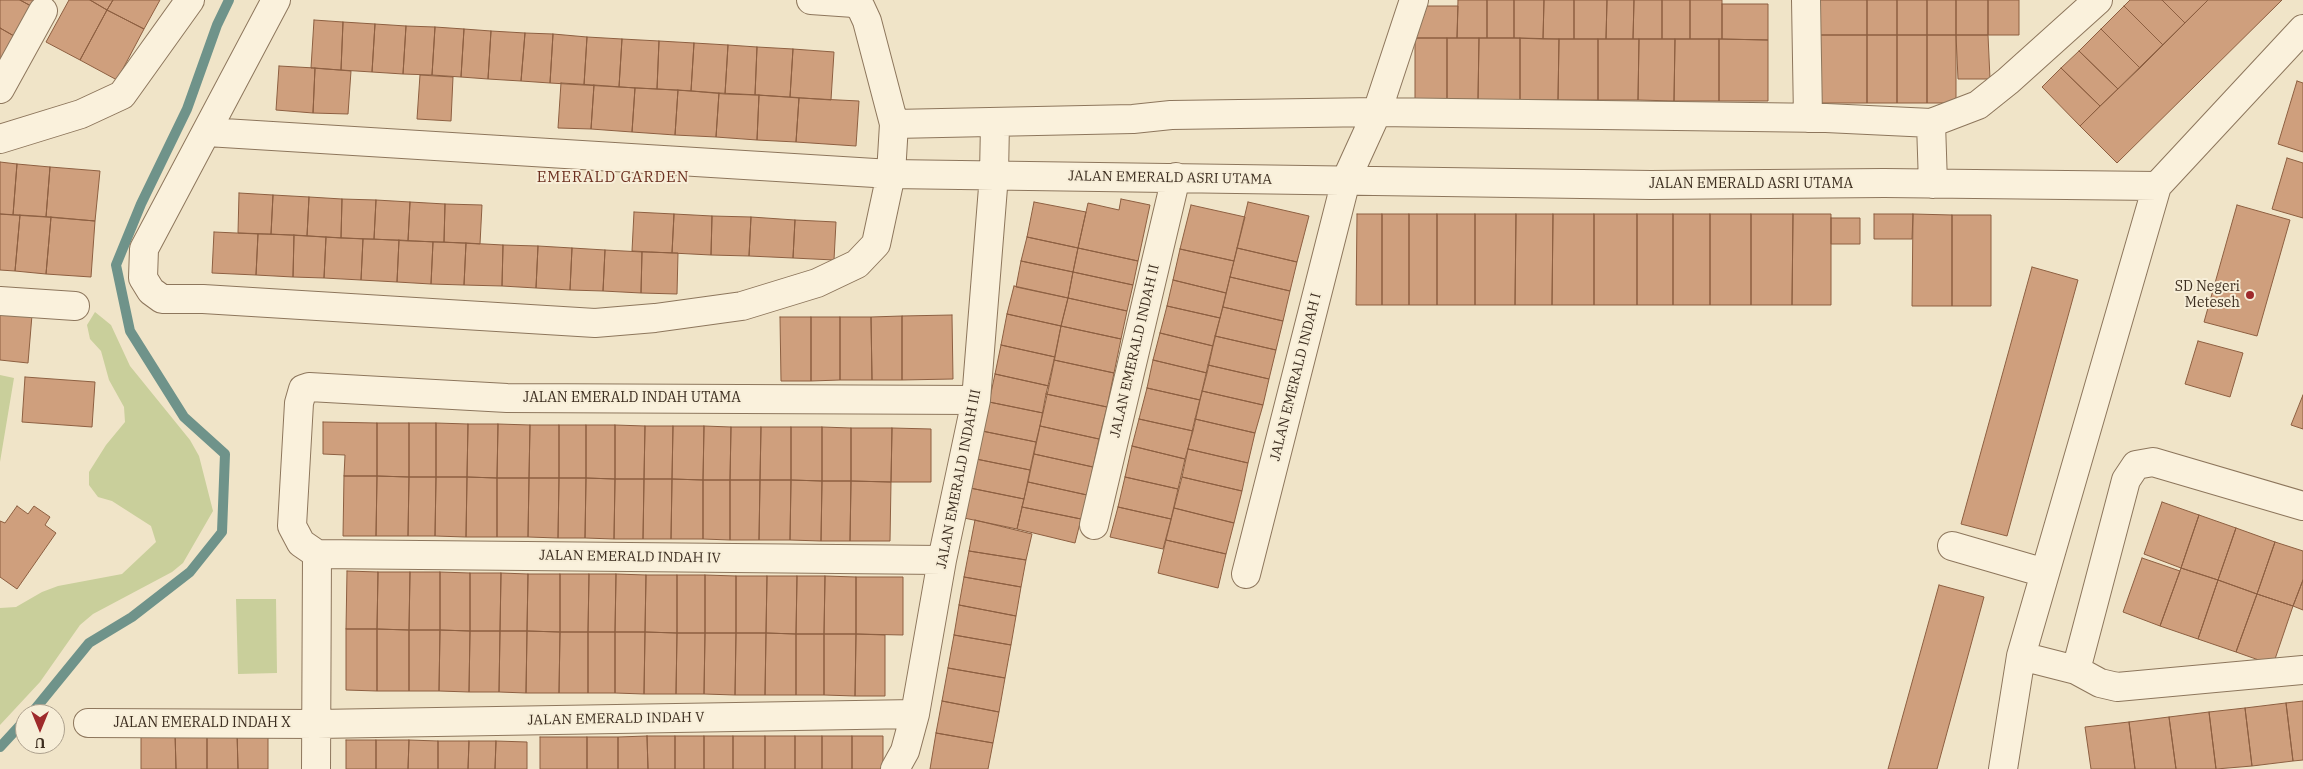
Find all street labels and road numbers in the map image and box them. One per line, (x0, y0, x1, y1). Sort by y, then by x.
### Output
street label: JALAN EMERALD ASRI UTAMA (1068, 168, 1272, 188)
street label: JALAN EMERALD ASRI UTAMA (1649, 176, 1853, 192)
street label: JALAN EMERALD INDAH II (1107, 263, 1163, 439)
street label: JALAN EMERALD INDAH I (1267, 291, 1325, 463)
street label: JALAN EMERALD INDAH III (933, 388, 985, 570)
street label: JALAN EMERALD INDAH UTAMA (523, 390, 741, 406)
street label: JALAN EMERALD INDAH IV (539, 547, 721, 567)
street label: JALAN EMERALD INDAH V (527, 709, 705, 729)
street label: JALAN EMERALD INDAH X (113, 715, 291, 731)

